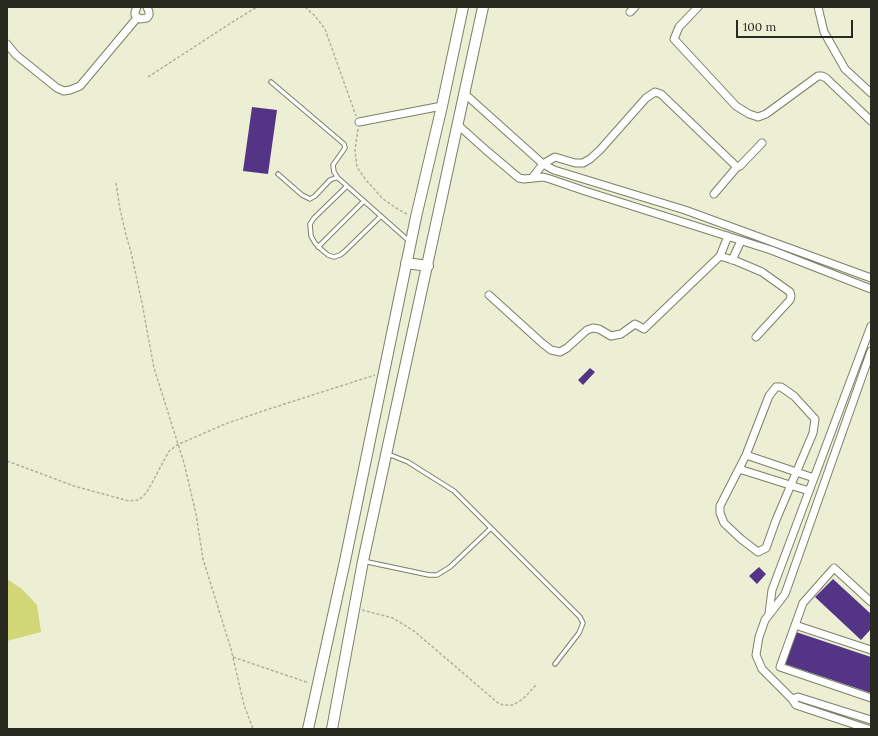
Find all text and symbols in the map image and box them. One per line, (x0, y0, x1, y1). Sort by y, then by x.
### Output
scale bar (738, 12, 855, 38)
text: 100 m (743, 19, 776, 34)

